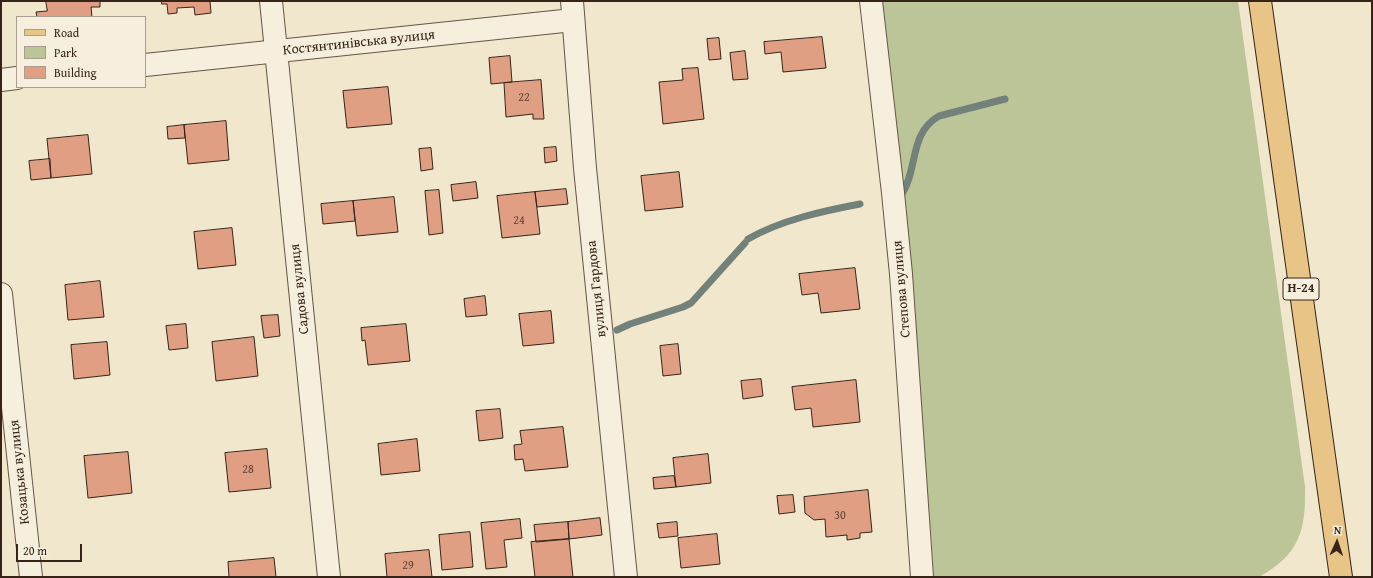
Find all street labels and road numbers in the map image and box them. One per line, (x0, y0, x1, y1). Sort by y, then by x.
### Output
street label: Костянтинівська вулиця (282, 27, 436, 59)
street label: вулиця Гардова (584, 240, 610, 338)
street label: Степова вулиця (889, 240, 915, 338)
street label: Садова вулиця (287, 243, 313, 335)
road number: Н-24 (1283, 278, 1319, 300)
street label: Козацька вулиця (6, 419, 34, 525)

